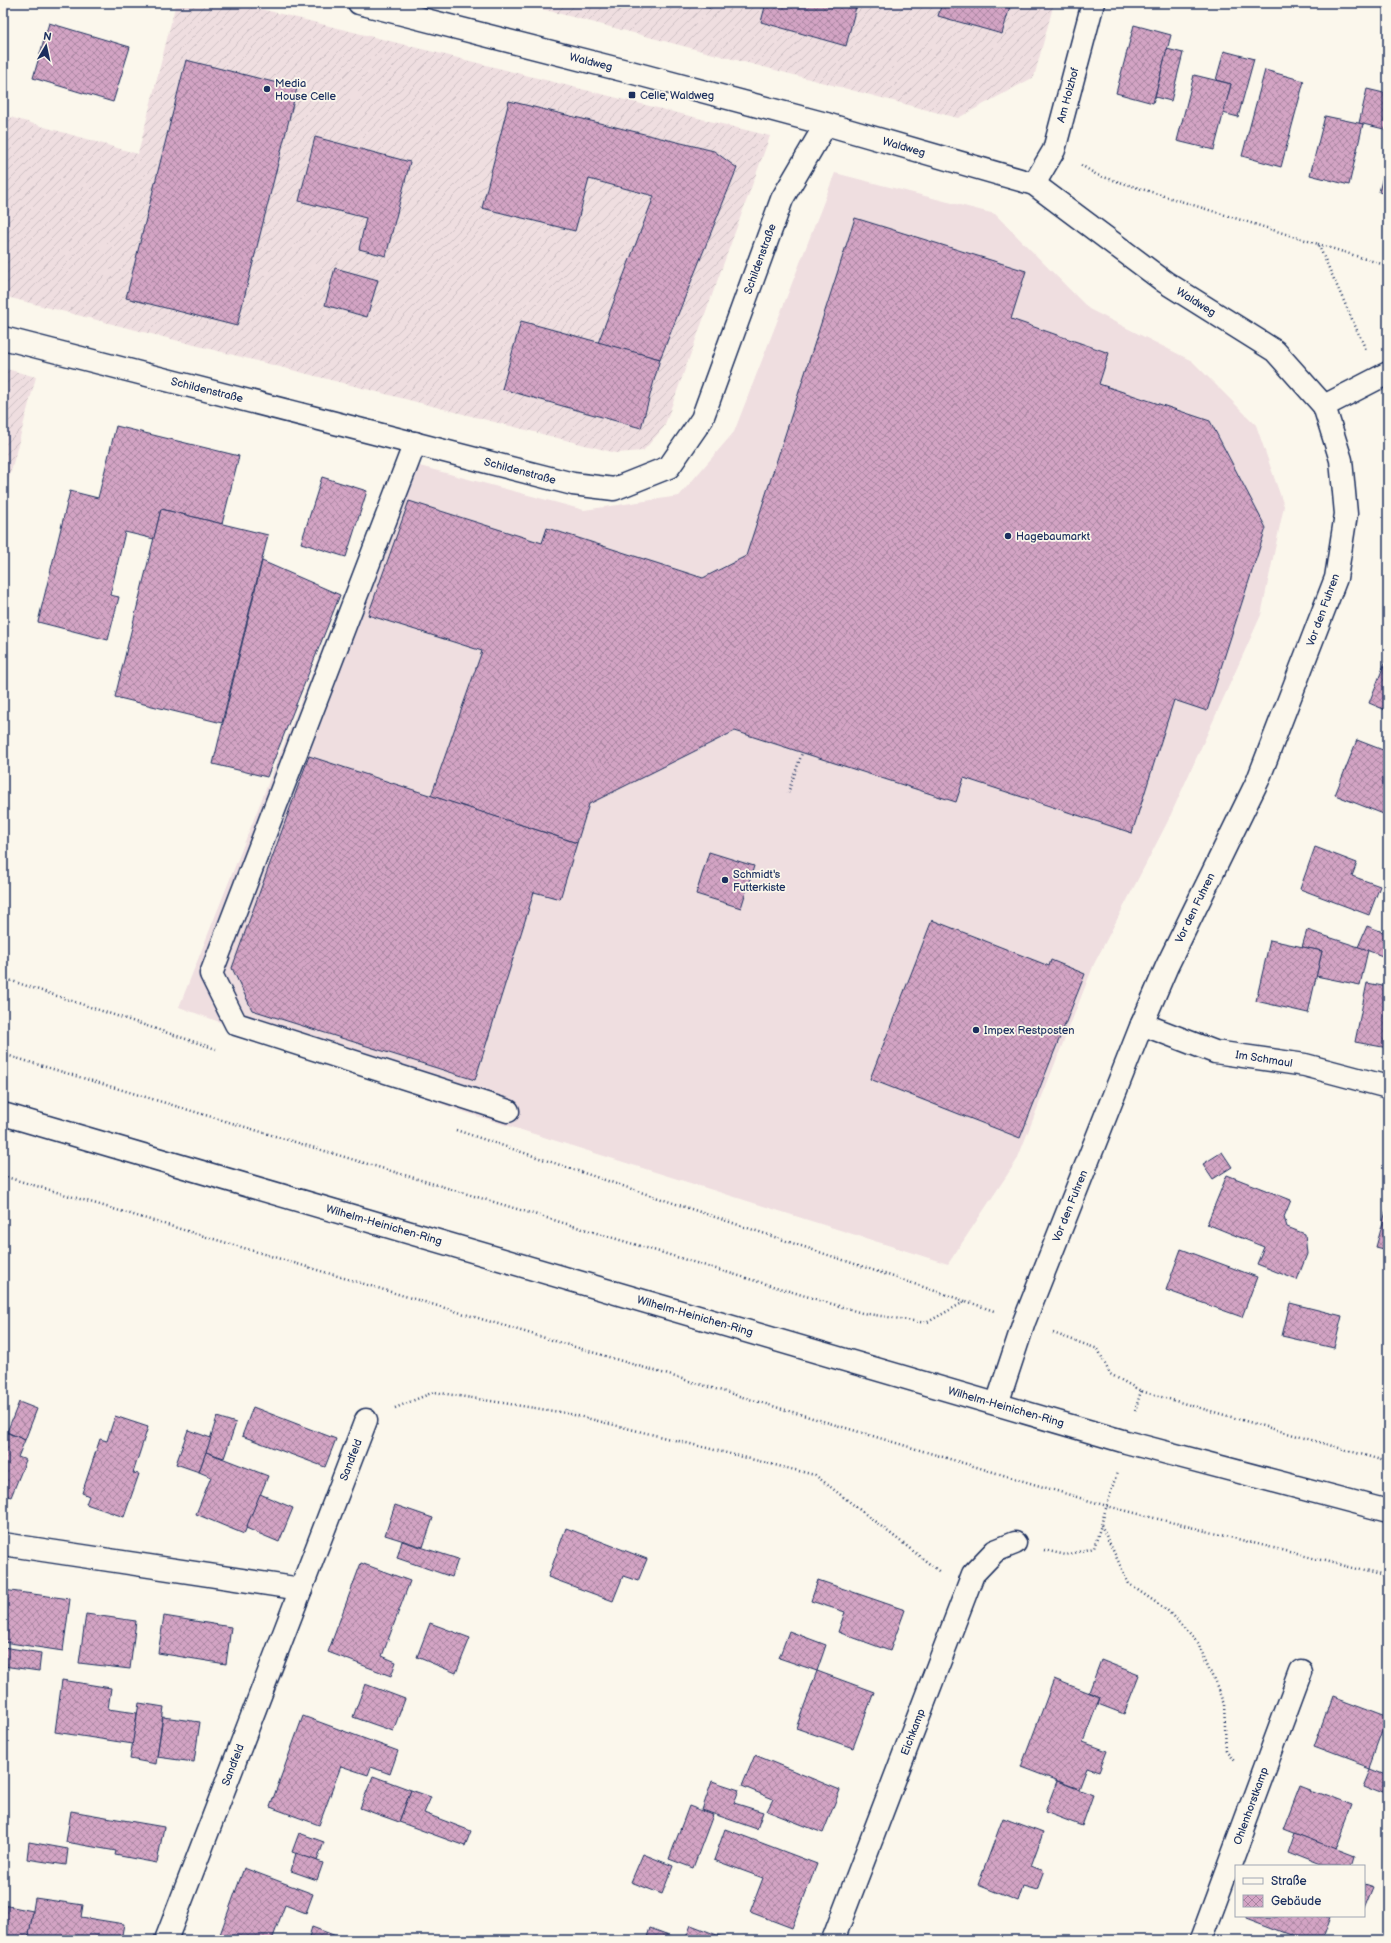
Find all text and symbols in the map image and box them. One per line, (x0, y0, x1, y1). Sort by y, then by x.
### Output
north arrow (26, 26, 66, 66)
text: N (42, 30, 53, 44)
street label: Waldweg (568, 50, 614, 74)
street label: Am Holzhof (1054, 65, 1082, 124)
place label: Media House Celle (275, 77, 336, 103)
marker: Media House Celle (262, 84, 272, 94)
place label: Celle, Waldweg (640, 89, 714, 102)
marker: Celle, Waldweg (627, 90, 637, 100)
street label: Waldweg (881, 135, 927, 159)
street label: Schildenstraße (741, 222, 779, 296)
street label: Waldweg (1174, 285, 1218, 319)
street label: Schildenstraße (170, 375, 245, 405)
street label: Schildenstraße (483, 455, 558, 487)
place label: Hagebaumarkt (1016, 530, 1091, 543)
marker: Hagebaumarkt (1003, 531, 1013, 541)
street label: Vor den Fuhren (1304, 572, 1342, 648)
place label: Schmidt's Futterkiste (733, 868, 786, 894)
street label: Vor den Fuhren (1172, 871, 1218, 945)
marker: Schmidt's Futterkiste (720, 875, 730, 885)
place label: Impex Restposten (984, 1024, 1074, 1037)
marker: Impex Restposten (971, 1025, 981, 1035)
street label: Im Schmaul (1234, 1048, 1294, 1070)
street label: Vor den Fuhren (1050, 1168, 1090, 1244)
street label: Wilhelm-Heinichen-Ring (324, 1202, 444, 1248)
street label: Wilhelm-Heinichen-Ring (635, 1293, 755, 1339)
street label: Wilhelm-Heinichen-Ring (946, 1384, 1066, 1430)
street label: Sandfeld (337, 1437, 365, 1483)
street label: Eichkamp (898, 1707, 928, 1757)
street label: Sandfeld (219, 1742, 247, 1788)
street label: Ohlenhorstkamp (1231, 1765, 1271, 1847)
legend (1235, 1865, 1365, 1917)
text: Straße (1271, 1874, 1307, 1889)
text: Gebäude (1271, 1894, 1321, 1909)

